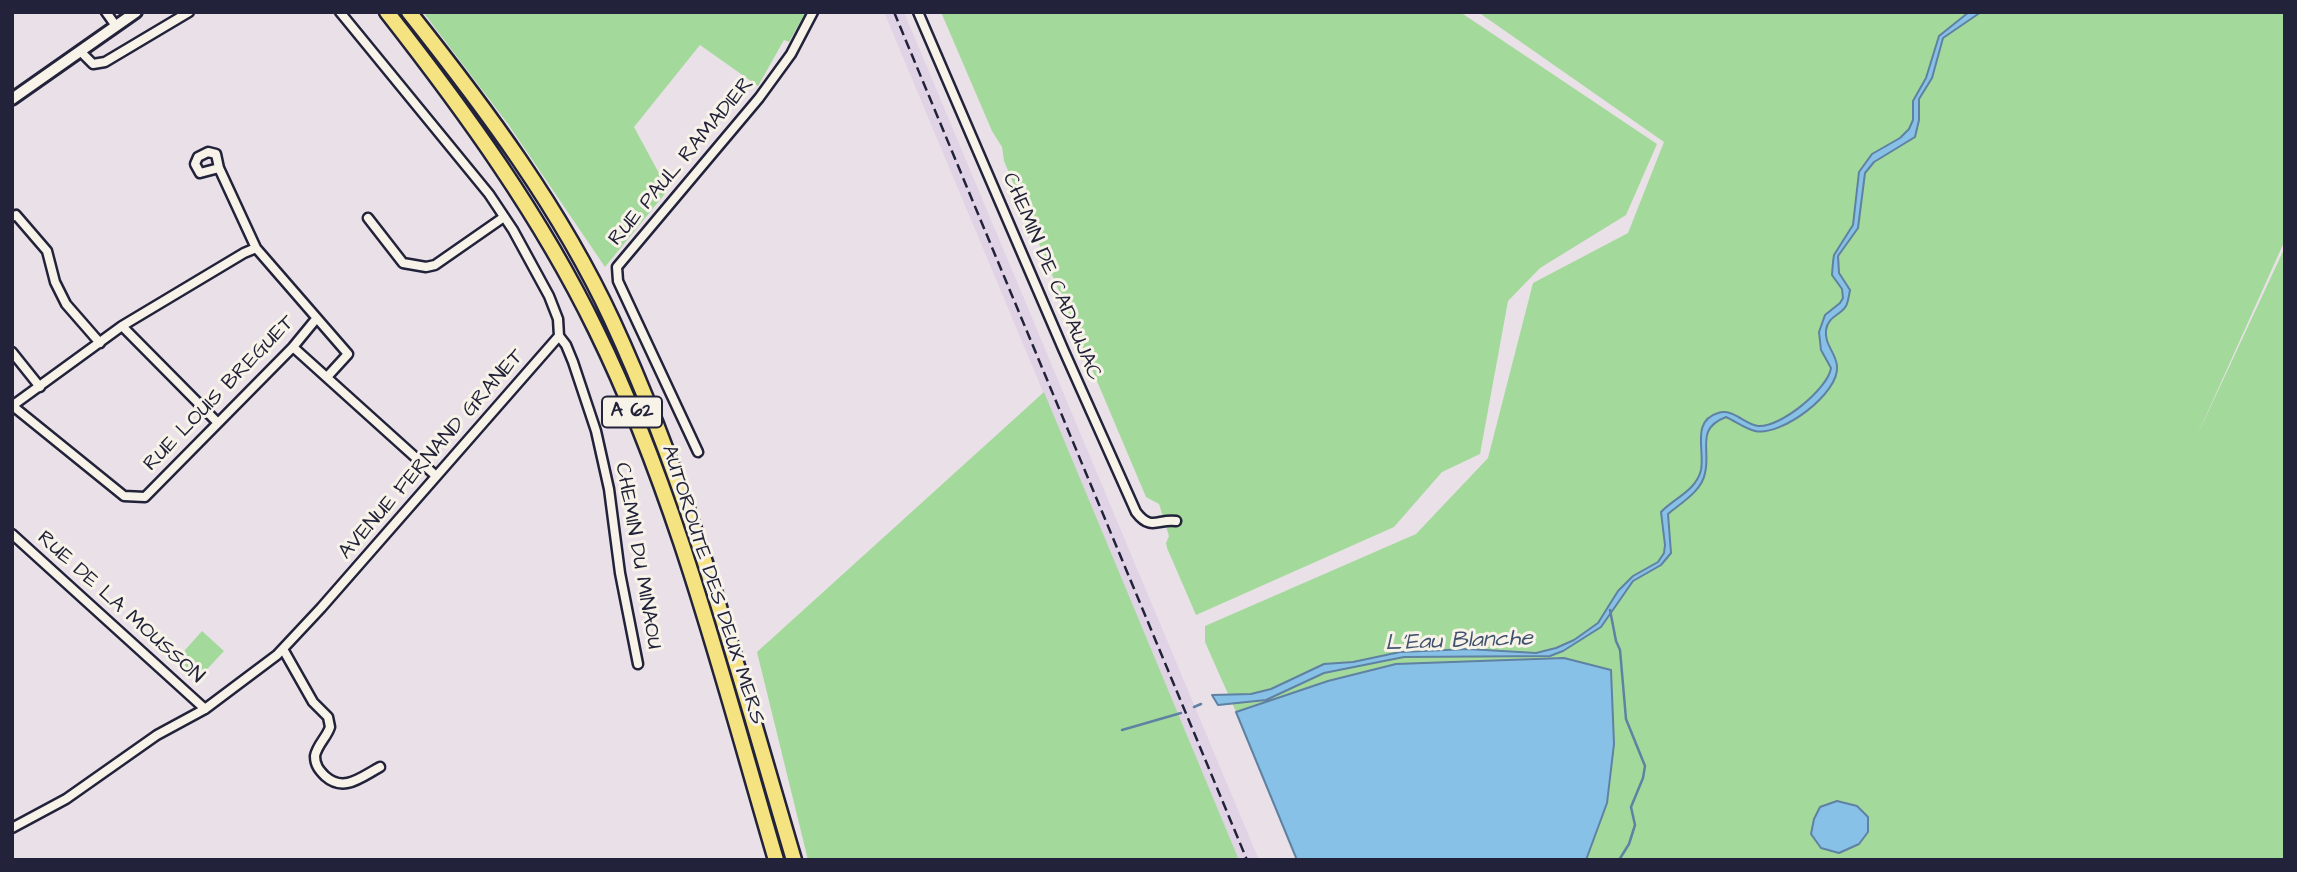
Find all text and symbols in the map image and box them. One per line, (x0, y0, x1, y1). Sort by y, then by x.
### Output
street label: RUE PAUL RAMADIER (604, 72, 760, 252)
street label: CHEMIN DE CADAUJAC (996, 169, 1106, 385)
street label: RUE LOUIS BREGUET (139, 311, 301, 477)
street label: AVENUE FERNAND GRANET (334, 345, 530, 565)
road number: A 62 (602, 396, 662, 428)
street label: AUTOROUTE DES DEUX MERS (655, 442, 769, 728)
street label: CHEMIN DU MINAOU (608, 461, 666, 651)
street label: RUE DE LA MOUSSON (31, 526, 209, 690)
water label: L'Eau Blanche (1385, 626, 1533, 658)

